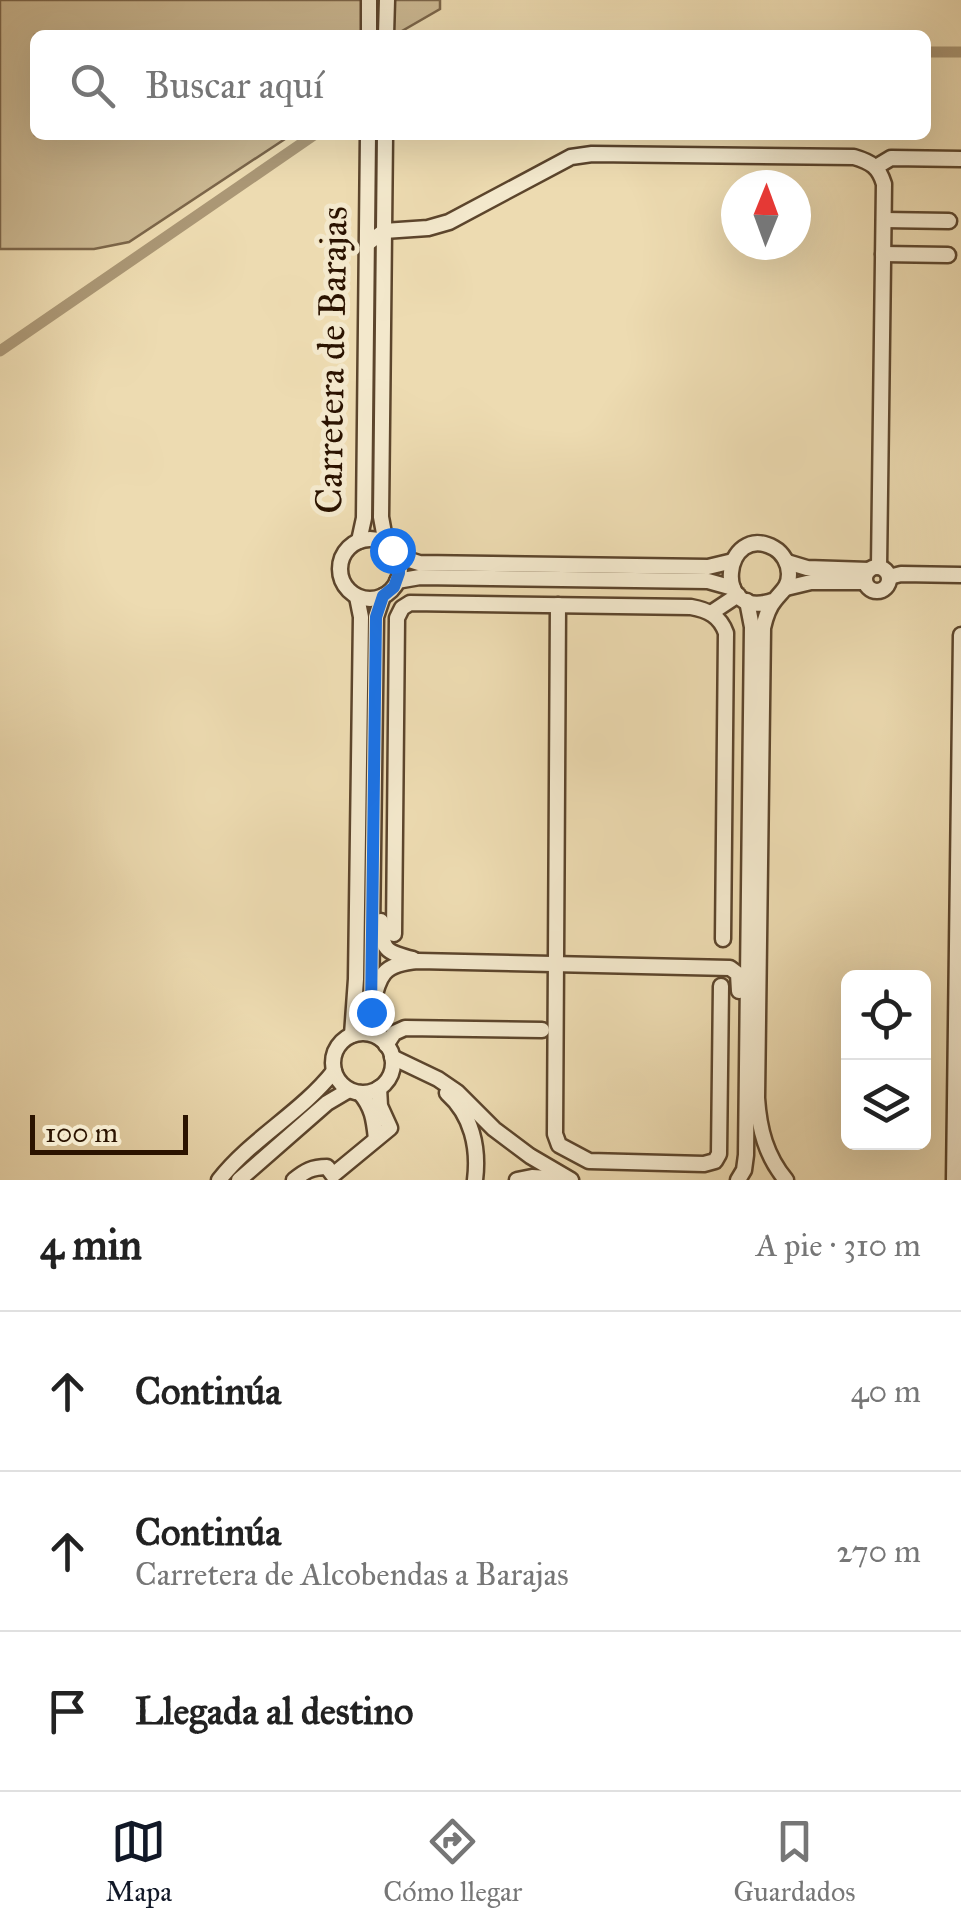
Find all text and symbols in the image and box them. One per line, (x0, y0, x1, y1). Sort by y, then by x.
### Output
search box (30, 30, 931, 140)
icon: search (65, 58, 120, 113)
text: Buscar aquí (145, 62, 324, 108)
north arrow (721, 170, 811, 260)
street label: Carretera de Barajas (305, 206, 357, 514)
route start (370, 528, 416, 574)
map controls (841, 970, 931, 1150)
button: locate (841, 970, 931, 1060)
route end (349, 990, 395, 1036)
button: layers (841, 1060, 931, 1150)
scale bar (30, 1110, 188, 1154)
text: 100 m (45, 1115, 118, 1150)
text: 4 min (40, 1219, 142, 1271)
text: A pie · 310 m (756, 1226, 921, 1265)
icon: ahead (40, 1364, 95, 1419)
text: Continúa (135, 1368, 281, 1414)
text: 40 m (851, 1372, 921, 1411)
text: Continúa (135, 1509, 281, 1555)
icon: ahead (40, 1524, 95, 1579)
text: 270 m (837, 1532, 921, 1571)
text: Carretera de Alcobendas a Barajas (135, 1555, 569, 1594)
icon: arrive (40, 1684, 95, 1739)
text: Llegada al destino (135, 1688, 414, 1734)
tab: Mapa (106, 1814, 172, 1909)
tab: Cómo llegar (383, 1814, 522, 1909)
tab: Guardados (733, 1814, 855, 1909)

